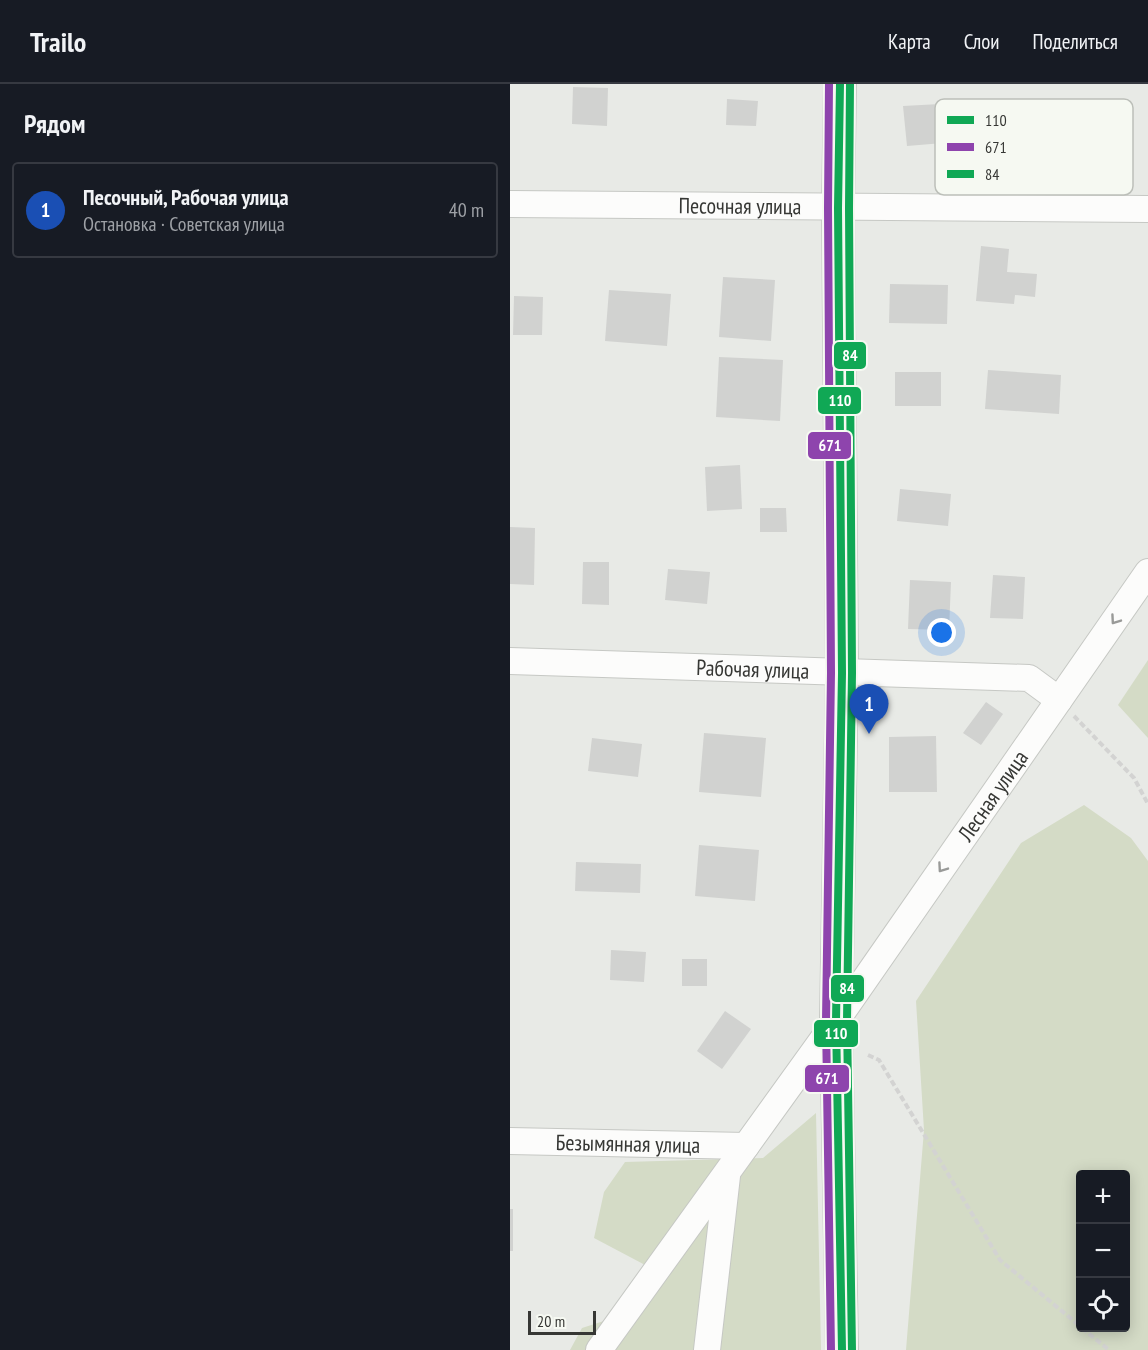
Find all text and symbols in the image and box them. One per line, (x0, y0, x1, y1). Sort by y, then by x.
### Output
text: Trailo (30, 23, 86, 60)
text: Карта (888, 28, 931, 55)
text: Слои (964, 28, 999, 55)
text: Поделиться (1032, 28, 1118, 55)
legend (935, 99, 1133, 195)
text: Рядом (24, 107, 85, 140)
text: 110 (985, 110, 1007, 130)
text: 671 (985, 137, 1007, 157)
text: 84 (985, 164, 999, 184)
text: Песочный, Рабочая улица (83, 183, 288, 211)
street label: Песочная улица (678, 191, 802, 220)
text: 1 (41, 197, 50, 223)
text: 40 m (449, 197, 484, 223)
text: Остановка · Советская улица (83, 211, 285, 237)
line badge: 84 (833, 341, 867, 370)
text: 84 (842, 345, 858, 365)
line badge: 110 (817, 386, 862, 415)
text: 110 (829, 390, 852, 410)
line badge: 671 (807, 431, 852, 460)
text: 671 (819, 435, 841, 455)
one-way arrow (1111, 613, 1122, 624)
your location (927, 618, 956, 647)
street label: Рабочая улица (696, 653, 810, 685)
pin: 1 (850, 684, 888, 734)
street label: Лесная улица (951, 745, 1034, 847)
one-way arrow (938, 862, 949, 873)
line badge: 84 (830, 974, 865, 1003)
text: 84 (839, 978, 855, 998)
line badge: 110 (813, 1019, 859, 1048)
text: 110 (825, 1023, 848, 1043)
line badge: 671 (804, 1064, 850, 1093)
text: 671 (816, 1068, 838, 1088)
street label: Безымянная улица (555, 1128, 701, 1159)
map controls (1076, 1170, 1130, 1332)
button: + (1076, 1170, 1130, 1224)
button: − (1076, 1224, 1130, 1278)
button: locate (1076, 1278, 1130, 1332)
scale bar (528, 1308, 596, 1336)
text: 20 m (537, 1311, 565, 1331)

